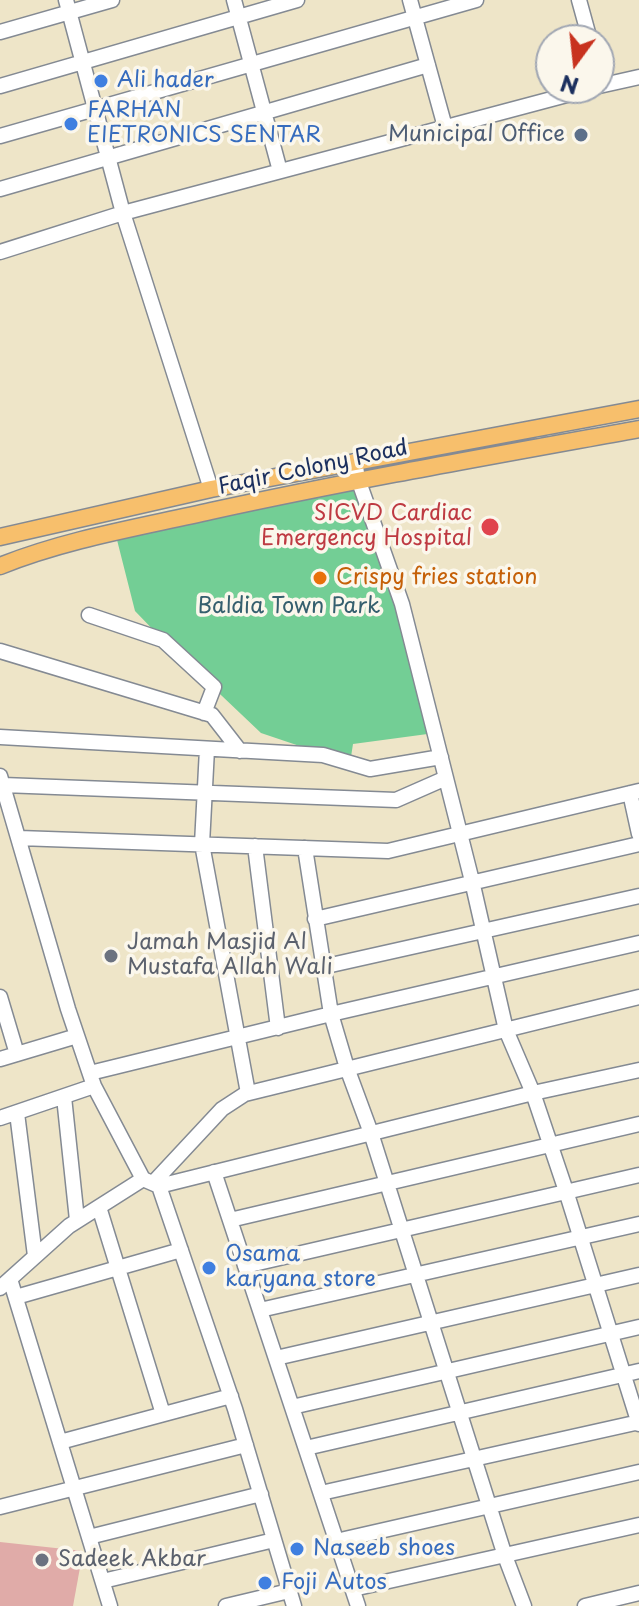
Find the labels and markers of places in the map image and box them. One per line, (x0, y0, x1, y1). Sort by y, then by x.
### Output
place label: Ali hader (117, 68, 214, 94)
marker: Ali hader (92, 72, 110, 90)
place label: FARHAN EIETRONICS SENTAR (87, 98, 321, 150)
marker: FARHAN EIETRONICS SENTAR (62, 115, 80, 133)
place label: Municipal Office (388, 122, 565, 148)
marker: Municipal Office (572, 126, 590, 144)
place label: SICVD Cardiac Emergency Hospital (261, 501, 472, 552)
marker: SICVD Cardiac Emergency Hospital (479, 516, 501, 538)
place label: Crispy fries station (336, 565, 537, 591)
marker: Crispy fries station (311, 569, 329, 587)
place label: Jamah Masjid Al Mustafa Allah Wali (127, 930, 333, 982)
marker: Jamah Masjid Al Mustafa Allah Wali (102, 947, 120, 965)
place label: Osama karyana store (225, 1242, 376, 1294)
marker: Osama karyana store (200, 1259, 218, 1277)
place label: Naseeb shoes (313, 1536, 455, 1562)
marker: Naseeb shoes (288, 1540, 306, 1558)
place label: Sadeek Akbar (58, 1547, 206, 1573)
marker: Sadeek Akbar (33, 1551, 51, 1569)
place label: Foji Autos (281, 1570, 387, 1596)
marker: Foji Autos (256, 1574, 274, 1592)

